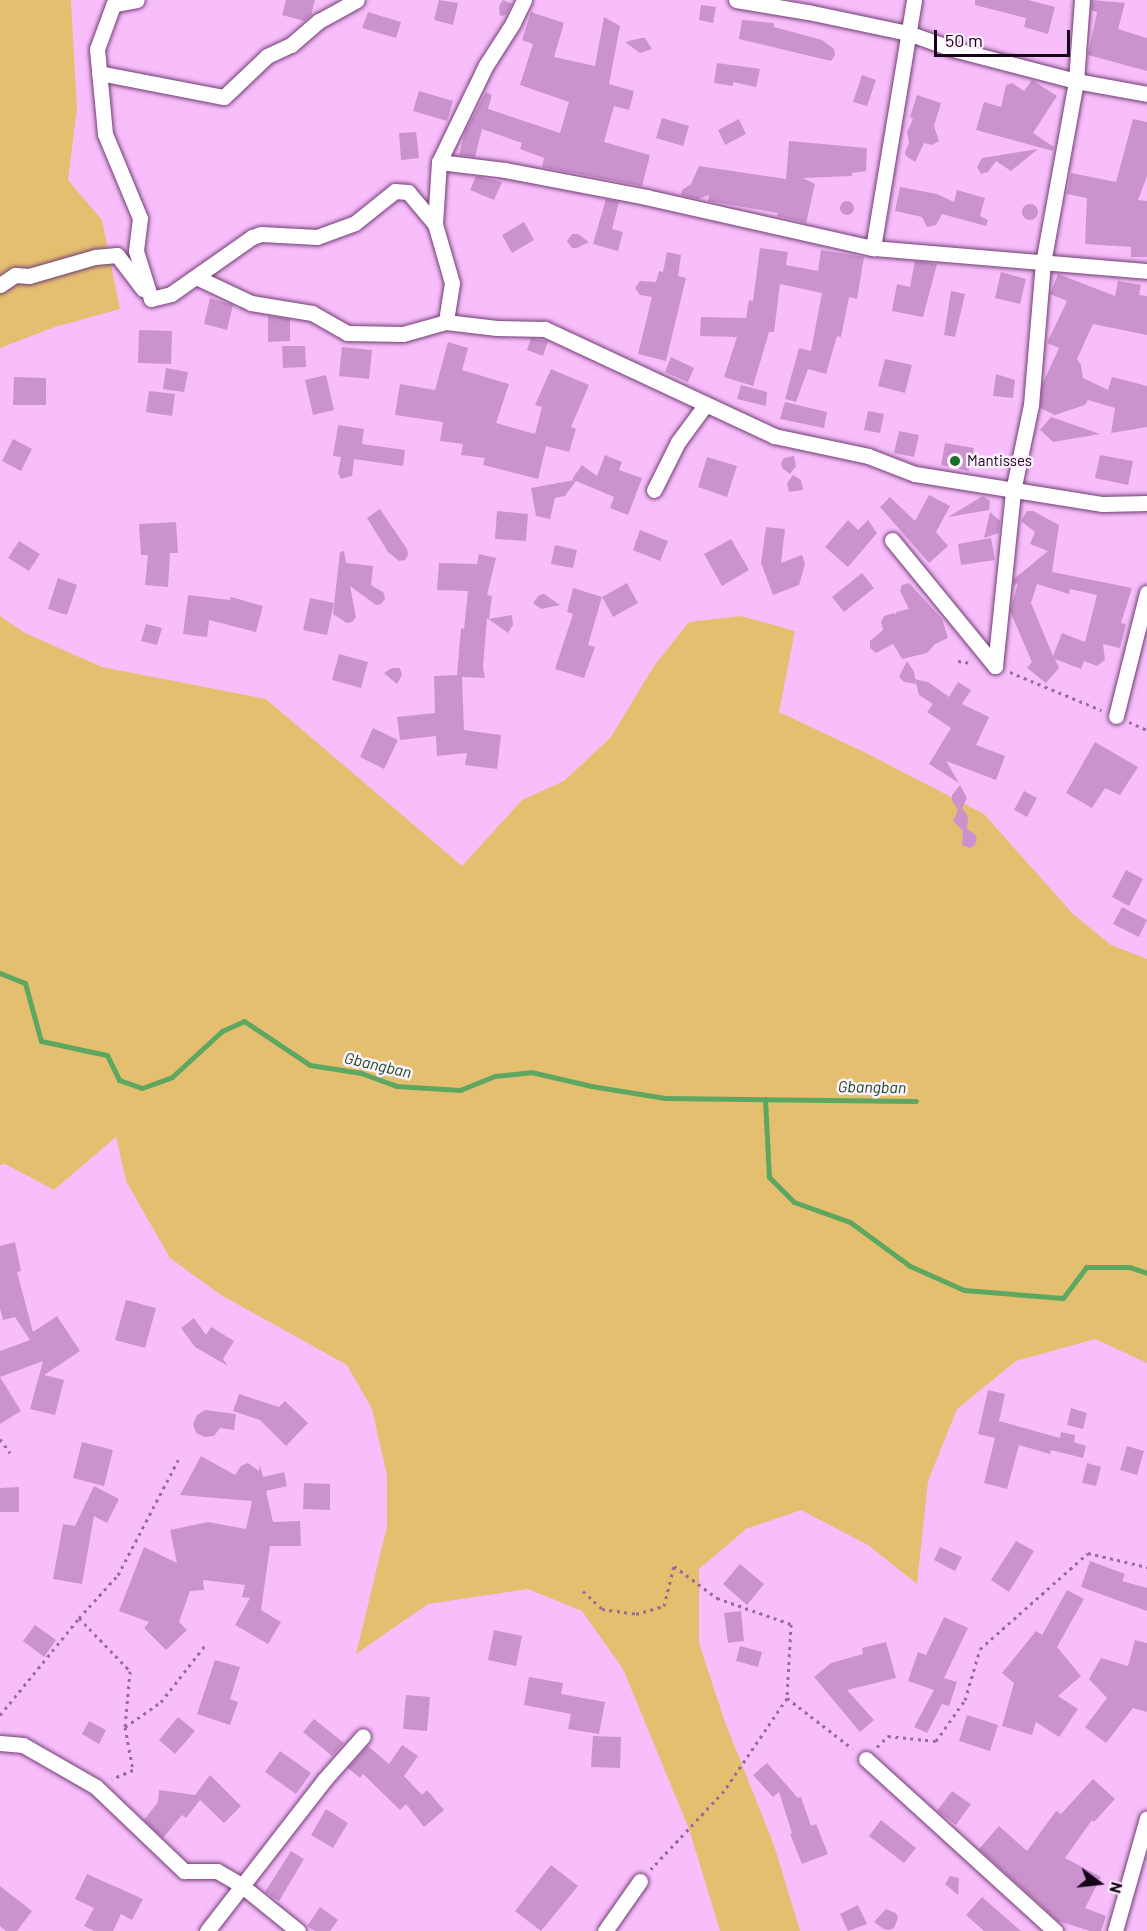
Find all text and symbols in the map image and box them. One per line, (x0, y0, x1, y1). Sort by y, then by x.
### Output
scale bar (937, 18, 1074, 56)
text: 50 m (945, 29, 983, 51)
place label: Mantisses (967, 452, 1032, 470)
marker: Mantisses (948, 454, 962, 468)
water label: Gbangban (343, 1048, 413, 1082)
water label: Gbangban (838, 1077, 906, 1097)
north arrow (1069, 1853, 1129, 1913)
text: N (1106, 1880, 1127, 1895)

